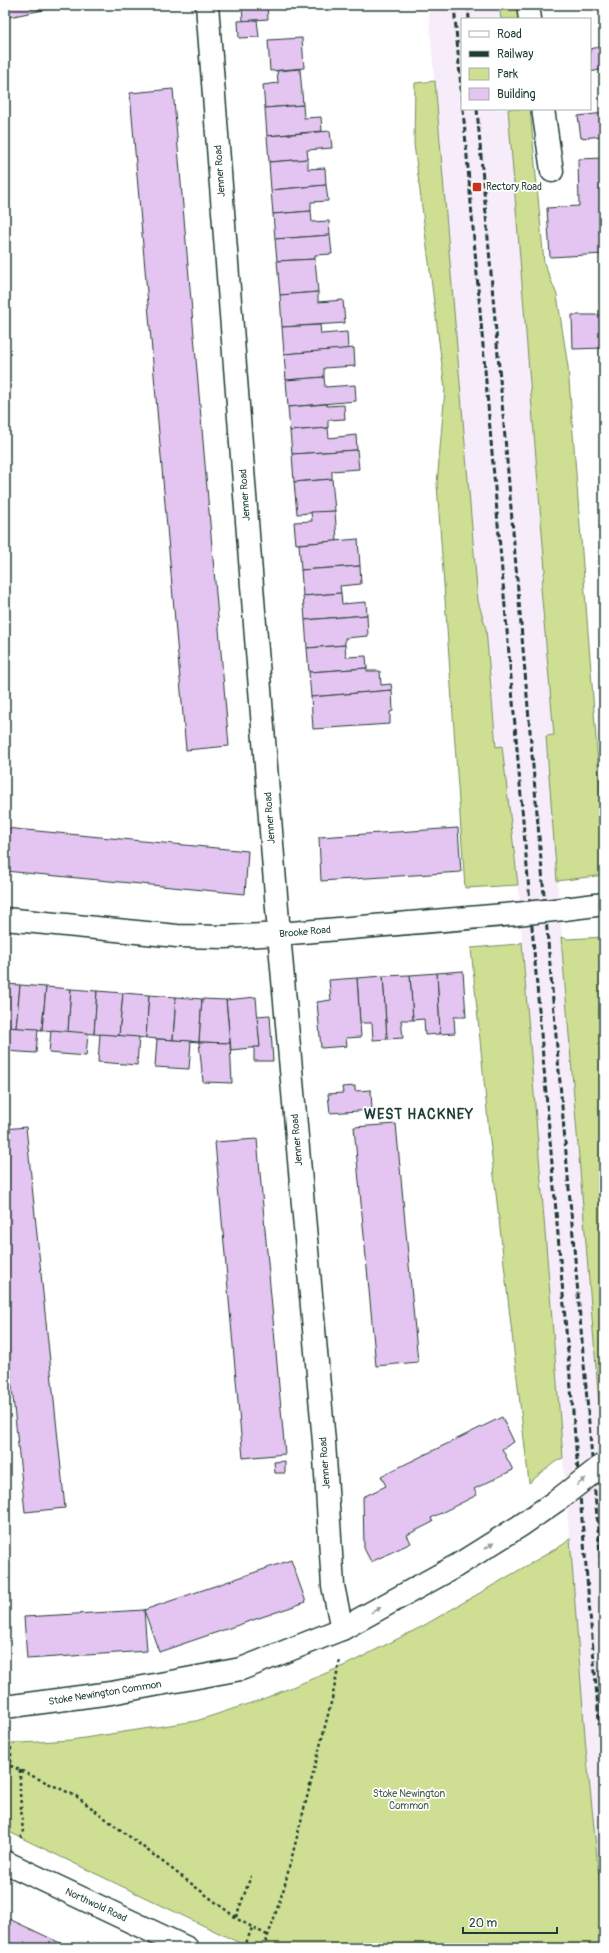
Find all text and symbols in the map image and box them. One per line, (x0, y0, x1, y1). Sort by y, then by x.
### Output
legend (461, 18, 591, 110)
text: Road (497, 27, 522, 42)
text: Railway (497, 47, 533, 62)
text: Park (497, 67, 518, 82)
text: Building (497, 87, 536, 102)
street label: Jenner Road (212, 144, 228, 197)
marker: Rectory Road (471, 181, 483, 193)
place label: Rectory Road (486, 181, 542, 193)
street label: Jenner Road (237, 468, 253, 521)
street label: Jenner Road (262, 791, 278, 844)
street label: Brooke Road (279, 924, 331, 940)
district label: WEST HACKNEY (364, 1106, 474, 1123)
street label: Jenner Road (289, 1113, 305, 1167)
street label: Jenner Road (317, 1436, 333, 1489)
one-way arrow (576, 1477, 587, 1486)
one-way arrow (484, 1542, 494, 1550)
one-way arrow (370, 1607, 382, 1614)
street label: Stoke Newington Common (48, 1678, 163, 1708)
park label: Stoke Newington Common (373, 1788, 445, 1812)
street label: Northwold Road (63, 1885, 129, 1925)
scale bar (463, 1909, 557, 1935)
text: 20 m (469, 1916, 498, 1931)

